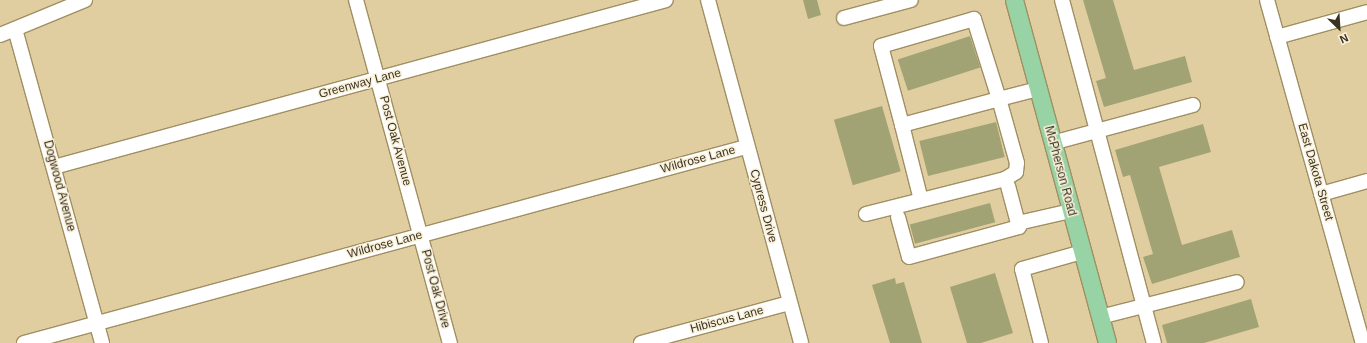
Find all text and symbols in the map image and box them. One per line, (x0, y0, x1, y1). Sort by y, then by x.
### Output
north arrow (1319, 8, 1359, 48)
text: N (1338, 32, 1350, 46)
street label: Greenway Lane (317, 66, 403, 102)
street label: Post Oak Avenue (376, 94, 414, 188)
street label: East Dakota Street (1294, 122, 1336, 222)
street label: McPherson Road (1041, 124, 1079, 218)
street label: Dogwood Avenue (40, 138, 78, 234)
street label: Wildrose Lane (659, 143, 737, 177)
street label: Cypress Drive (746, 168, 780, 244)
street label: Wildrose Lane (346, 228, 424, 262)
street label: Post Oak Drive (418, 248, 452, 330)
street label: Hibiscus Lane (689, 303, 765, 337)

